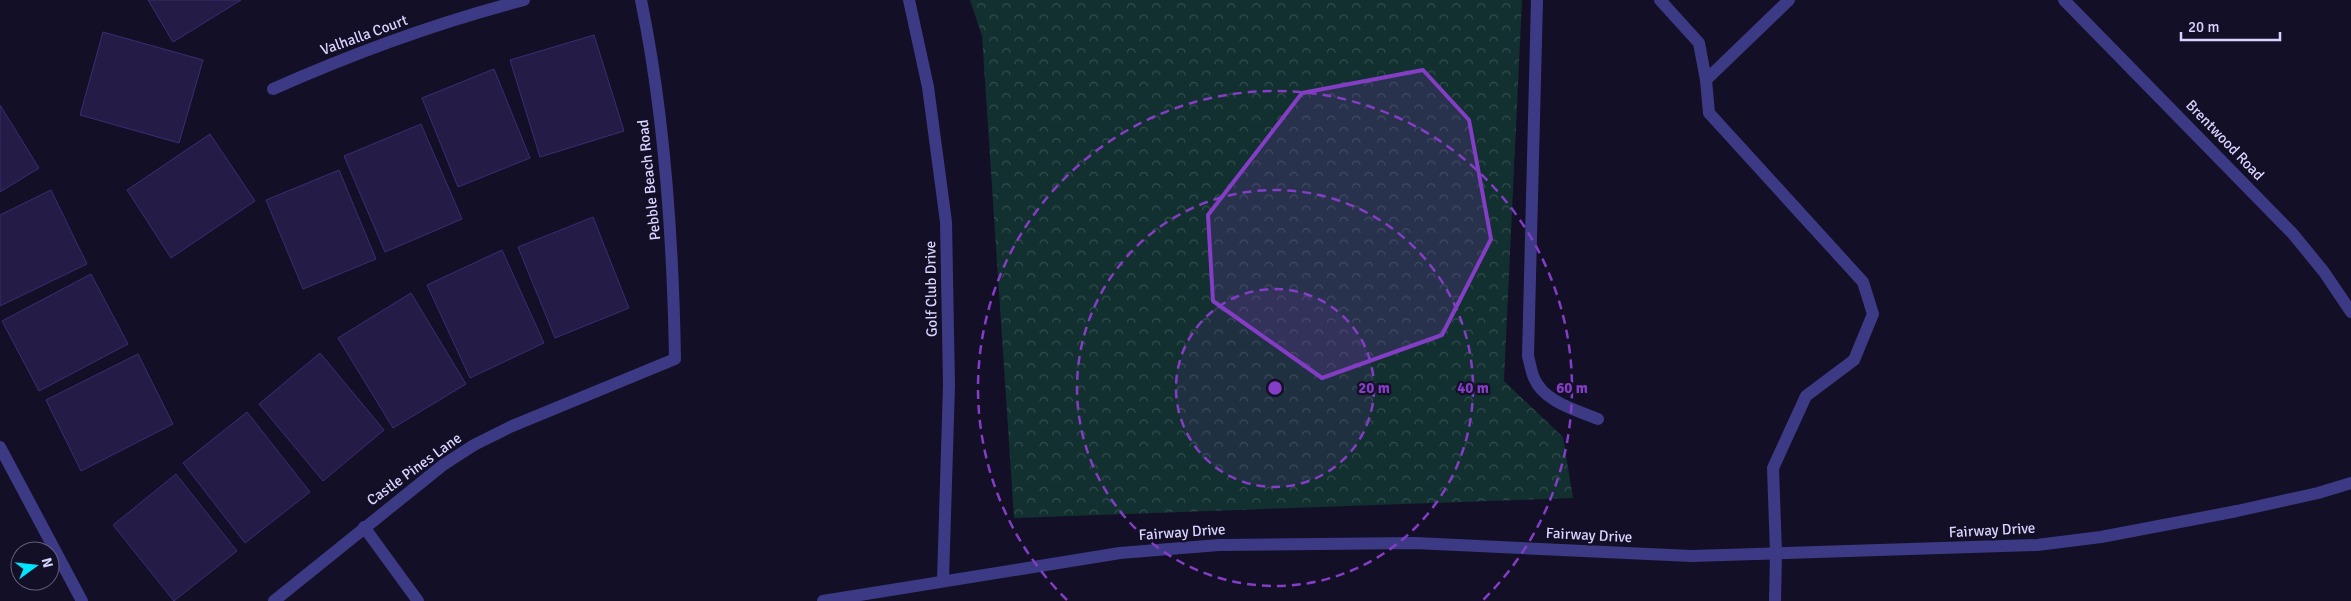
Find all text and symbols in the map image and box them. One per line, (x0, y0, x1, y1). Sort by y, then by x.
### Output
scale bar (2181, 10, 2280, 42)
street label: Valhalla Court (318, 11, 410, 59)
text: 20 m (2188, 18, 2219, 36)
street label: Brentwood Road (2182, 96, 2268, 184)
street label: Pebble Beach Road (634, 119, 664, 241)
street label: Golf Club Drive (921, 241, 941, 337)
centre of rings (1266, 379, 1284, 397)
text: 20 m (1358, 379, 1390, 397)
text: 40 m (1457, 379, 1489, 397)
text: 60 m (1556, 379, 1588, 397)
street label: Castle Pines Lane (363, 429, 465, 509)
street label: Fairway Drive (1948, 519, 2036, 541)
street label: Fairway Drive (1138, 520, 1226, 544)
street label: Fairway Drive (1545, 524, 1633, 546)
north arrow (10, 541, 60, 591)
text: N (38, 556, 57, 570)

